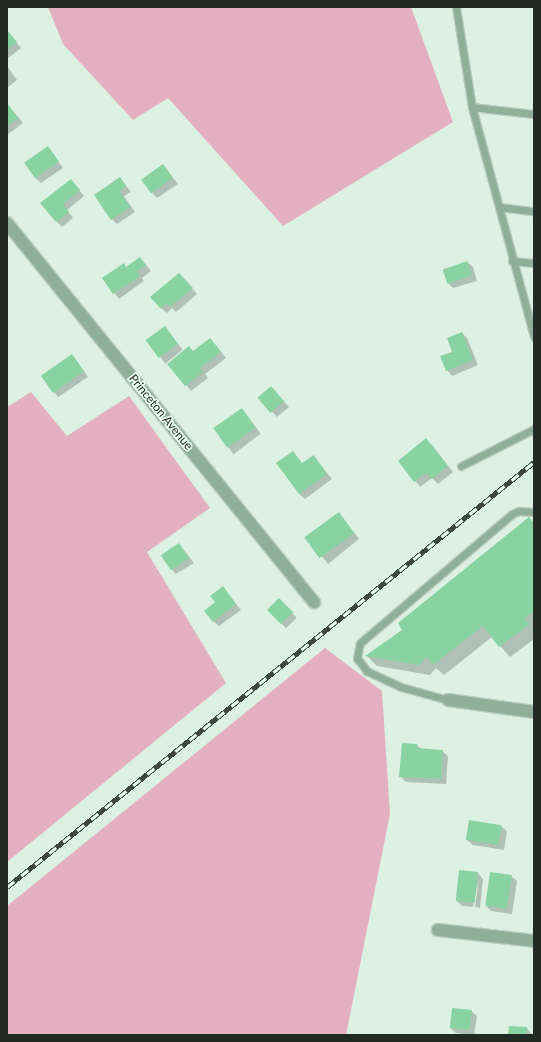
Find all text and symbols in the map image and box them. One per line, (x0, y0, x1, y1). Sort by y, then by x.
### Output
street label: Princeton Avenue (126, 371, 196, 453)

